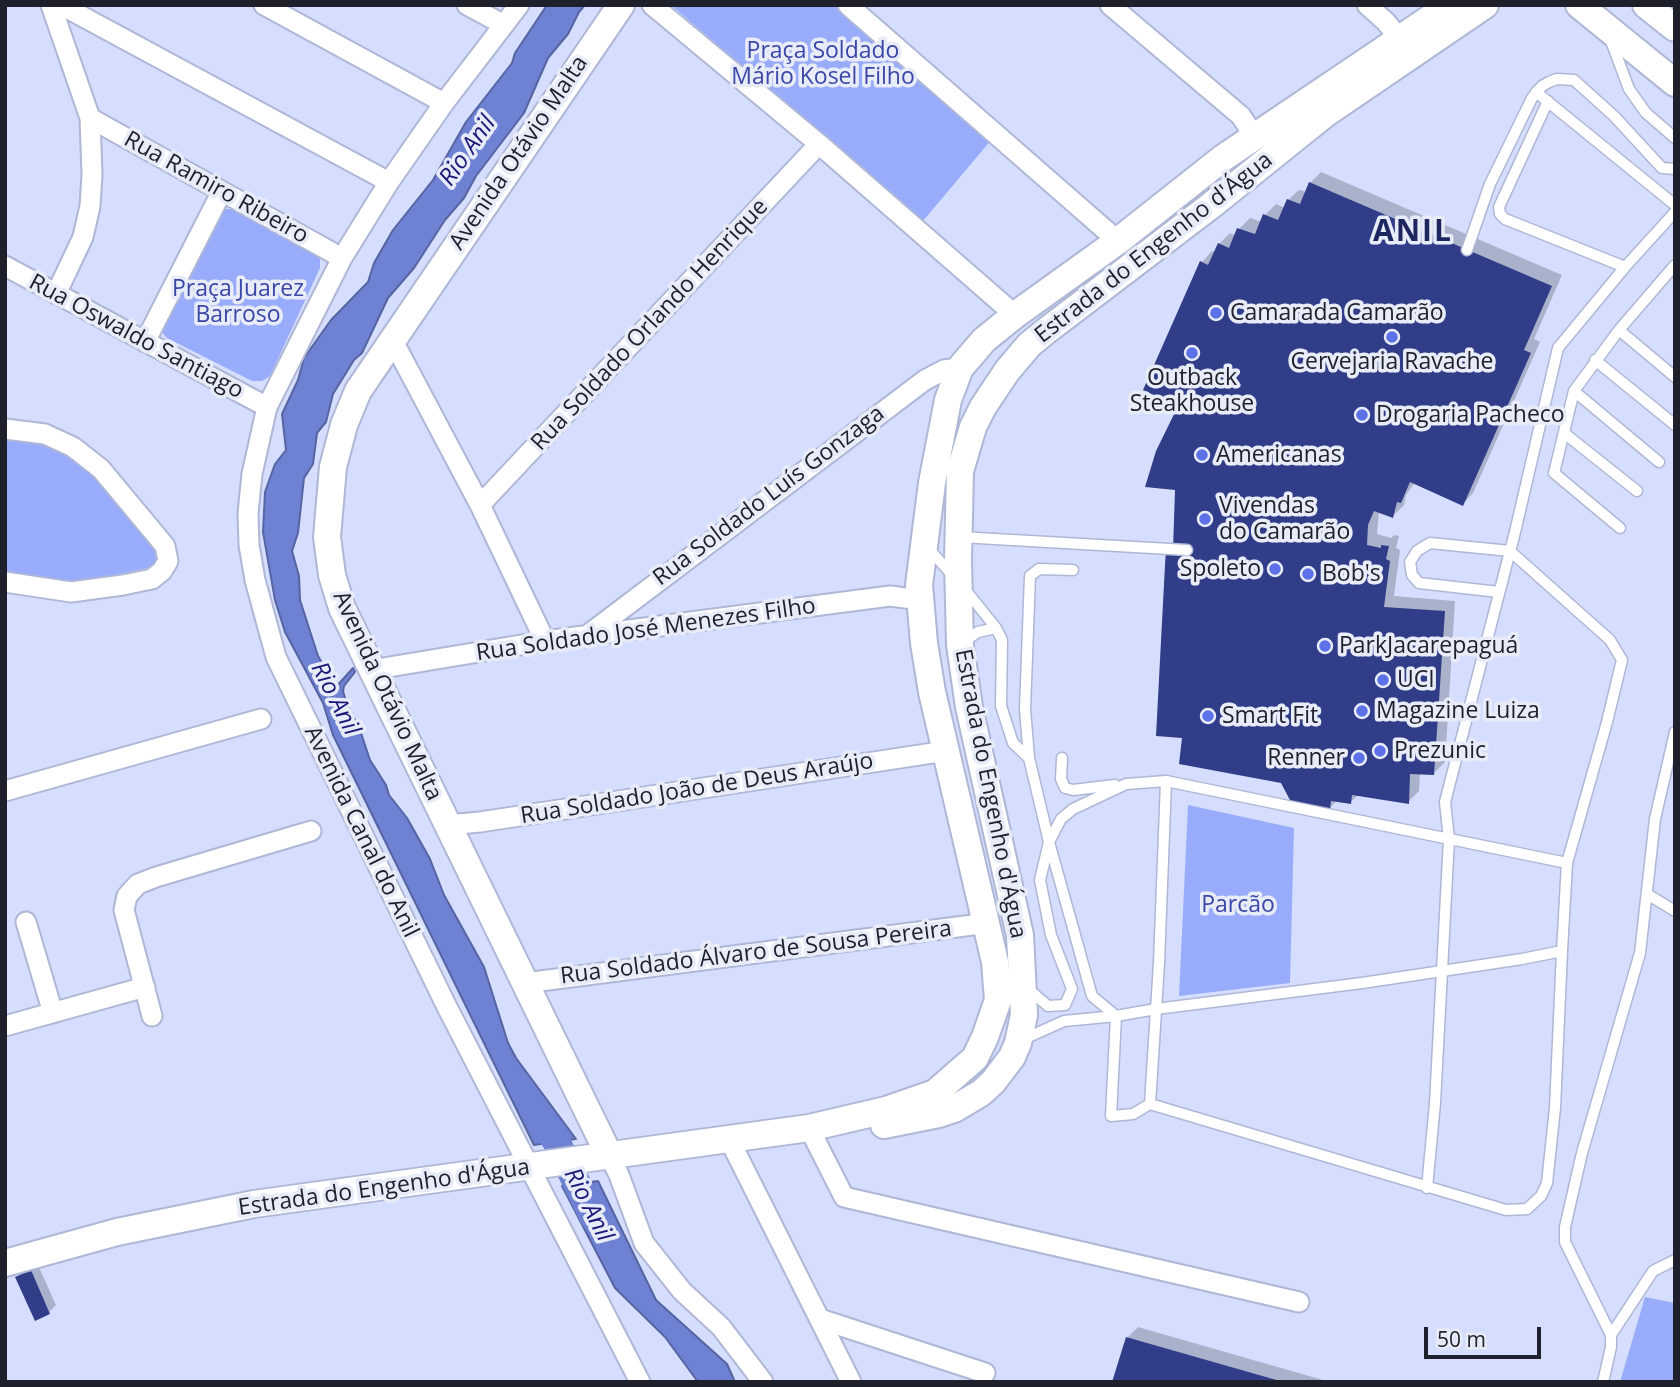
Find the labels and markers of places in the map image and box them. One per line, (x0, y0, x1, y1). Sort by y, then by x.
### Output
place label: Camarada Camarão (1230, 299, 1444, 327)
marker: Camarada Camarão (1208, 305, 1224, 321)
marker: Cervejaria Ravache (1384, 329, 1400, 345)
marker: Outback Steakhouse (1184, 345, 1200, 361)
place label: Cervejaria Ravache (1290, 348, 1494, 376)
place label: Outback Steakhouse (1130, 364, 1254, 418)
place label: Drogaria Pacheco (1376, 401, 1565, 429)
marker: Drogaria Pacheco (1354, 407, 1370, 423)
place label: Americanas (1216, 441, 1342, 469)
marker: Americanas (1194, 447, 1210, 463)
place label: Vivendas do Camarão (1219, 492, 1350, 546)
marker: Vivendas do Camarão (1197, 511, 1213, 527)
place label: Spoleto (1180, 555, 1261, 583)
place label: Bob's (1322, 560, 1381, 588)
marker: Spoleto (1267, 561, 1283, 577)
marker: Bob's (1300, 566, 1316, 582)
place label: ParkJacarepaguá (1339, 632, 1518, 660)
marker: ParkJacarepaguá (1317, 638, 1333, 654)
place label: UCI (1397, 666, 1435, 694)
marker: UCI (1375, 672, 1391, 688)
place label: Magazine Luiza (1376, 697, 1540, 725)
place label: Smart Fit (1222, 702, 1318, 730)
marker: Magazine Luiza (1354, 703, 1370, 719)
marker: Smart Fit (1200, 708, 1216, 724)
place label: Prezunic (1394, 737, 1486, 765)
marker: Prezunic (1372, 743, 1388, 759)
place label: Renner (1267, 744, 1345, 772)
marker: Renner (1351, 750, 1367, 766)

